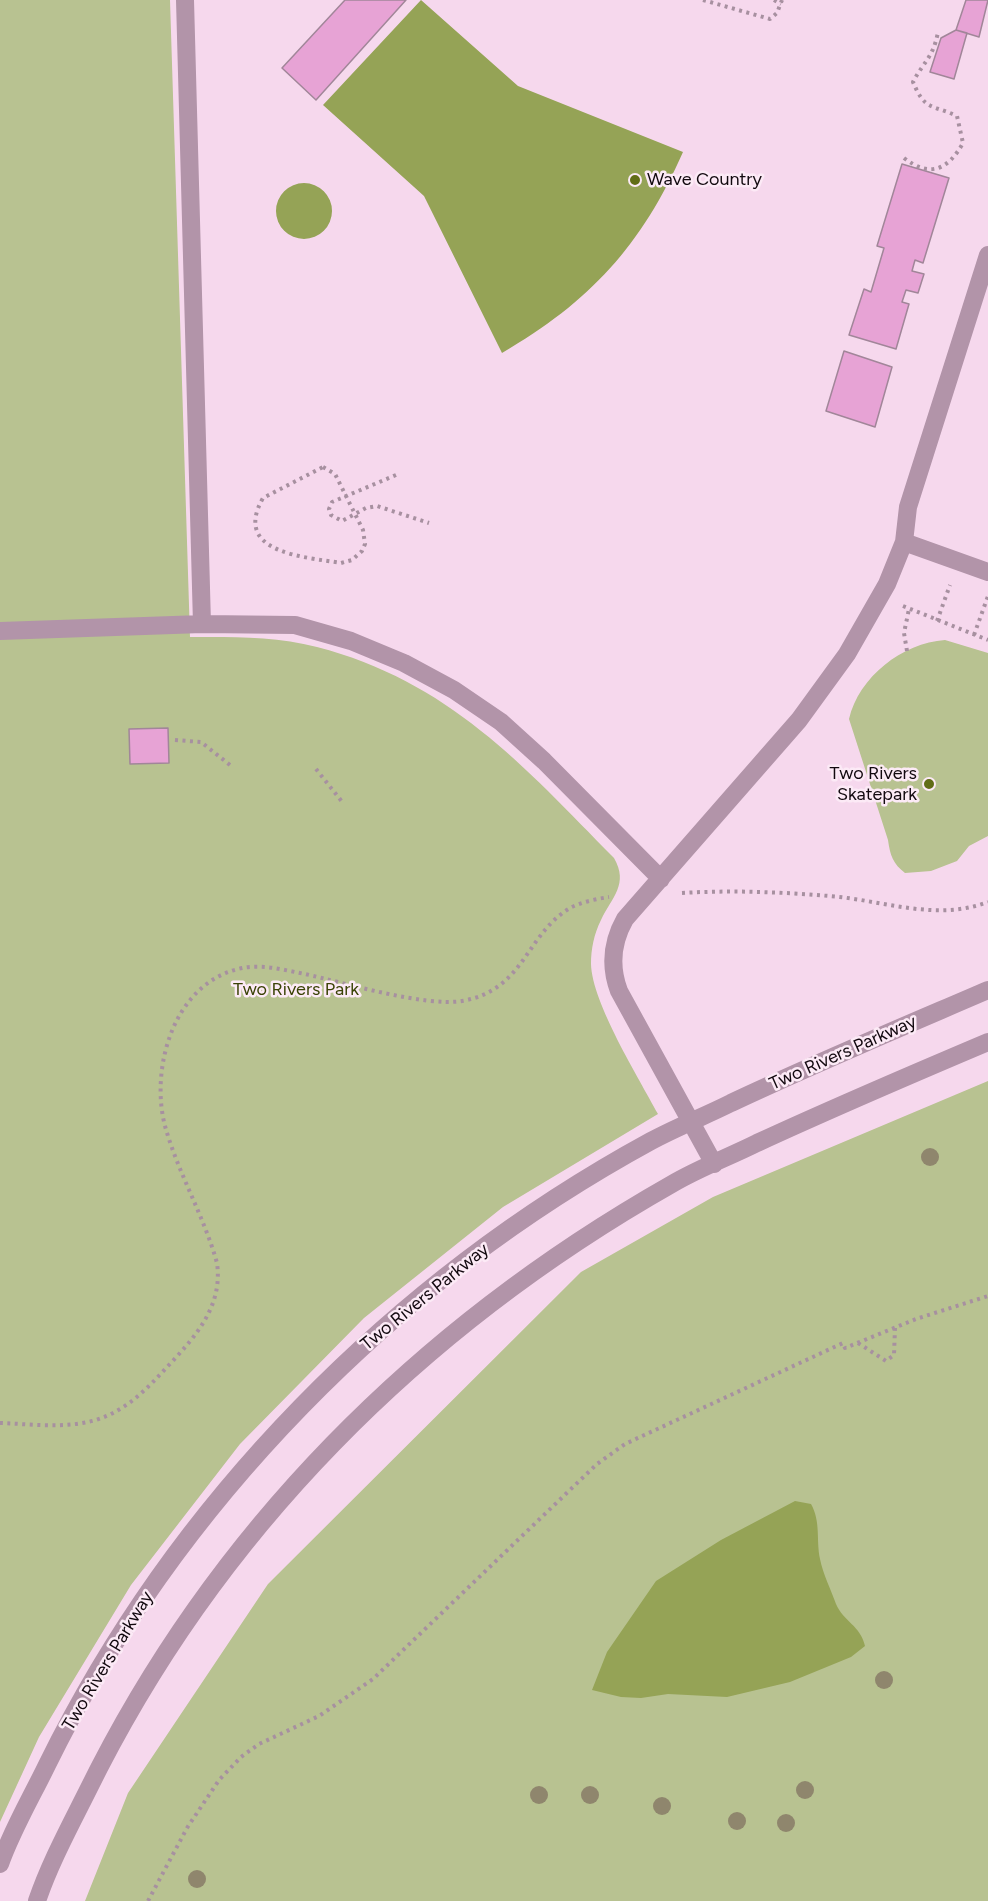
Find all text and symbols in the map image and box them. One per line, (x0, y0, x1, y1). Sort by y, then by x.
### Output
place label: Wave Country (647, 169, 762, 191)
marker: Wave Country (628, 173, 642, 187)
place label: Two Rivers Skatepark (830, 763, 917, 806)
marker: Two Rivers Skatepark (922, 777, 936, 791)
park label: Two Rivers Park (233, 979, 359, 1001)
street label: Two Rivers Parkway (766, 1011, 920, 1095)
street label: Two Rivers Parkway (357, 1239, 493, 1355)
street label: Two Rivers Parkway (58, 1588, 158, 1734)

